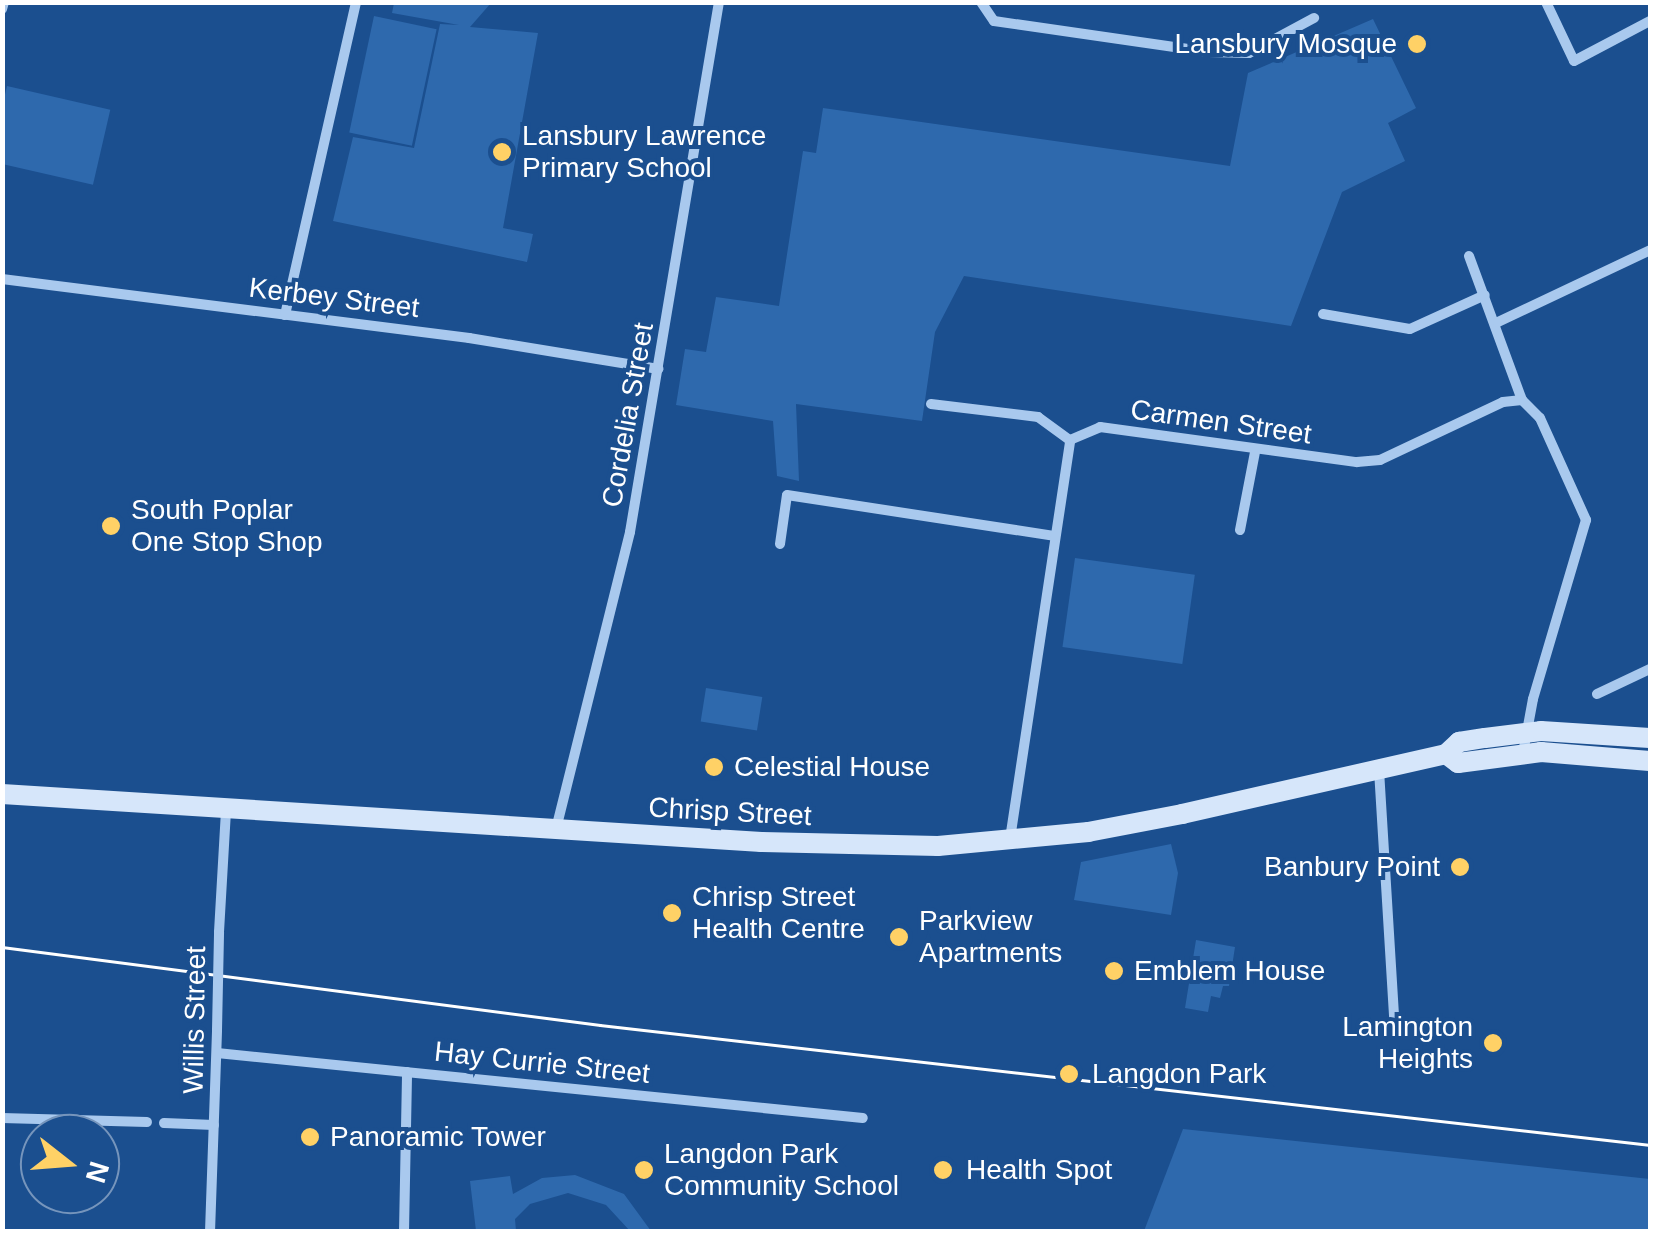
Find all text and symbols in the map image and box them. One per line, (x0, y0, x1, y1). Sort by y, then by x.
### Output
place label: Lansbury Mosque (1174, 27, 1397, 61)
marker: Lansbury Mosque (1406, 33, 1428, 55)
place label: Lansbury Lawrence Primary School (522, 119, 766, 185)
marker: Lansbury Lawrence Primary School (491, 141, 513, 163)
street label: Kerbey Street (247, 271, 421, 325)
street label: Cordelia Street (595, 320, 661, 510)
street label: Carmen Street (1129, 393, 1313, 451)
place label: South Poplar One Stop Shop (131, 493, 322, 559)
marker: South Poplar One Stop Shop (100, 515, 122, 537)
place label: Celestial House (734, 750, 930, 784)
marker: Celestial House (703, 756, 725, 778)
street label: Chrisp Street (648, 791, 812, 833)
place label: Banbury Point (1264, 850, 1440, 884)
marker: Banbury Point (1449, 856, 1471, 878)
place label: Chrisp Street Health Centre (692, 880, 865, 946)
marker: Chrisp Street Health Centre (661, 902, 683, 924)
place label: Parkview Apartments (919, 904, 1062, 970)
marker: Parkview Apartments (888, 926, 910, 948)
street label: Willis Street (177, 946, 213, 1094)
place label: Emblem House (1134, 954, 1325, 988)
marker: Emblem House (1103, 960, 1125, 982)
place label: Lamington Heights (1342, 1010, 1473, 1076)
marker: Lamington Heights (1482, 1032, 1504, 1054)
street label: Hay Currie Street (433, 1035, 651, 1091)
place label: Langdon Park (1092, 1057, 1266, 1091)
marker: Langdon Park (1056, 1061, 1082, 1087)
north arrow (20, 1114, 120, 1214)
place label: Panoramic Tower (330, 1120, 546, 1154)
marker: Panoramic Tower (299, 1126, 321, 1148)
place label: Langdon Park Community School (664, 1137, 899, 1203)
place label: Health Spot (966, 1153, 1112, 1187)
marker: Health Spot (930, 1157, 956, 1183)
text: N (79, 1158, 115, 1187)
marker: Langdon Park Community School (633, 1159, 655, 1181)

